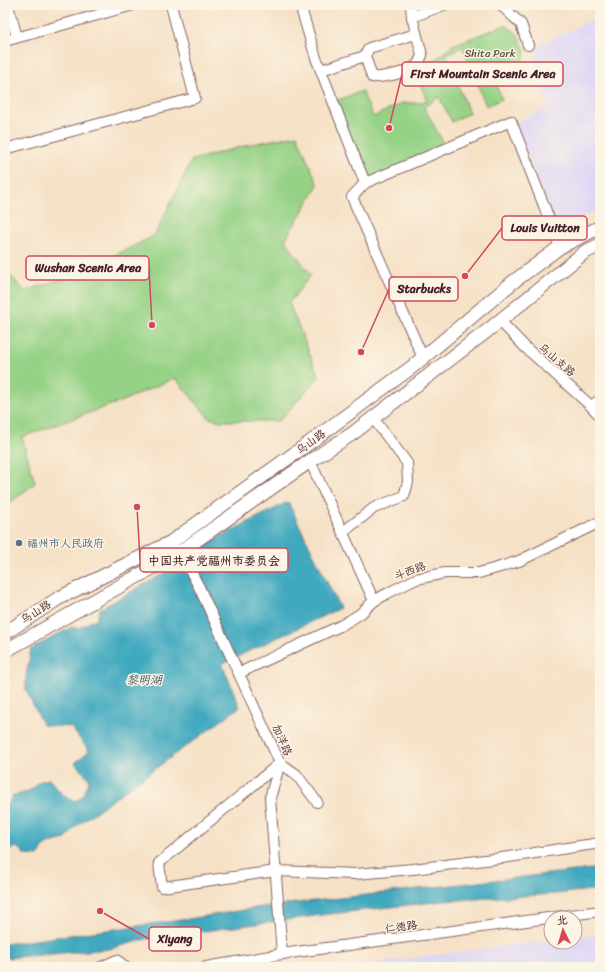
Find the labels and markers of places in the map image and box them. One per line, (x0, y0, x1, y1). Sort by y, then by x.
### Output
callout: First Mountain Scenic Area (402, 62, 563, 86)
callout: Louis Vuitton (502, 216, 587, 240)
callout: Wushan Scenic Area (26, 256, 149, 280)
callout: Starbucks (389, 277, 458, 301)
place label: 福州市人民政府 (27, 534, 104, 553)
marker: 福州市人民政府 (14, 538, 24, 548)
callout: 中国共产党福州市委员会 (140, 548, 288, 572)
callout: Xiyang (149, 927, 201, 951)

